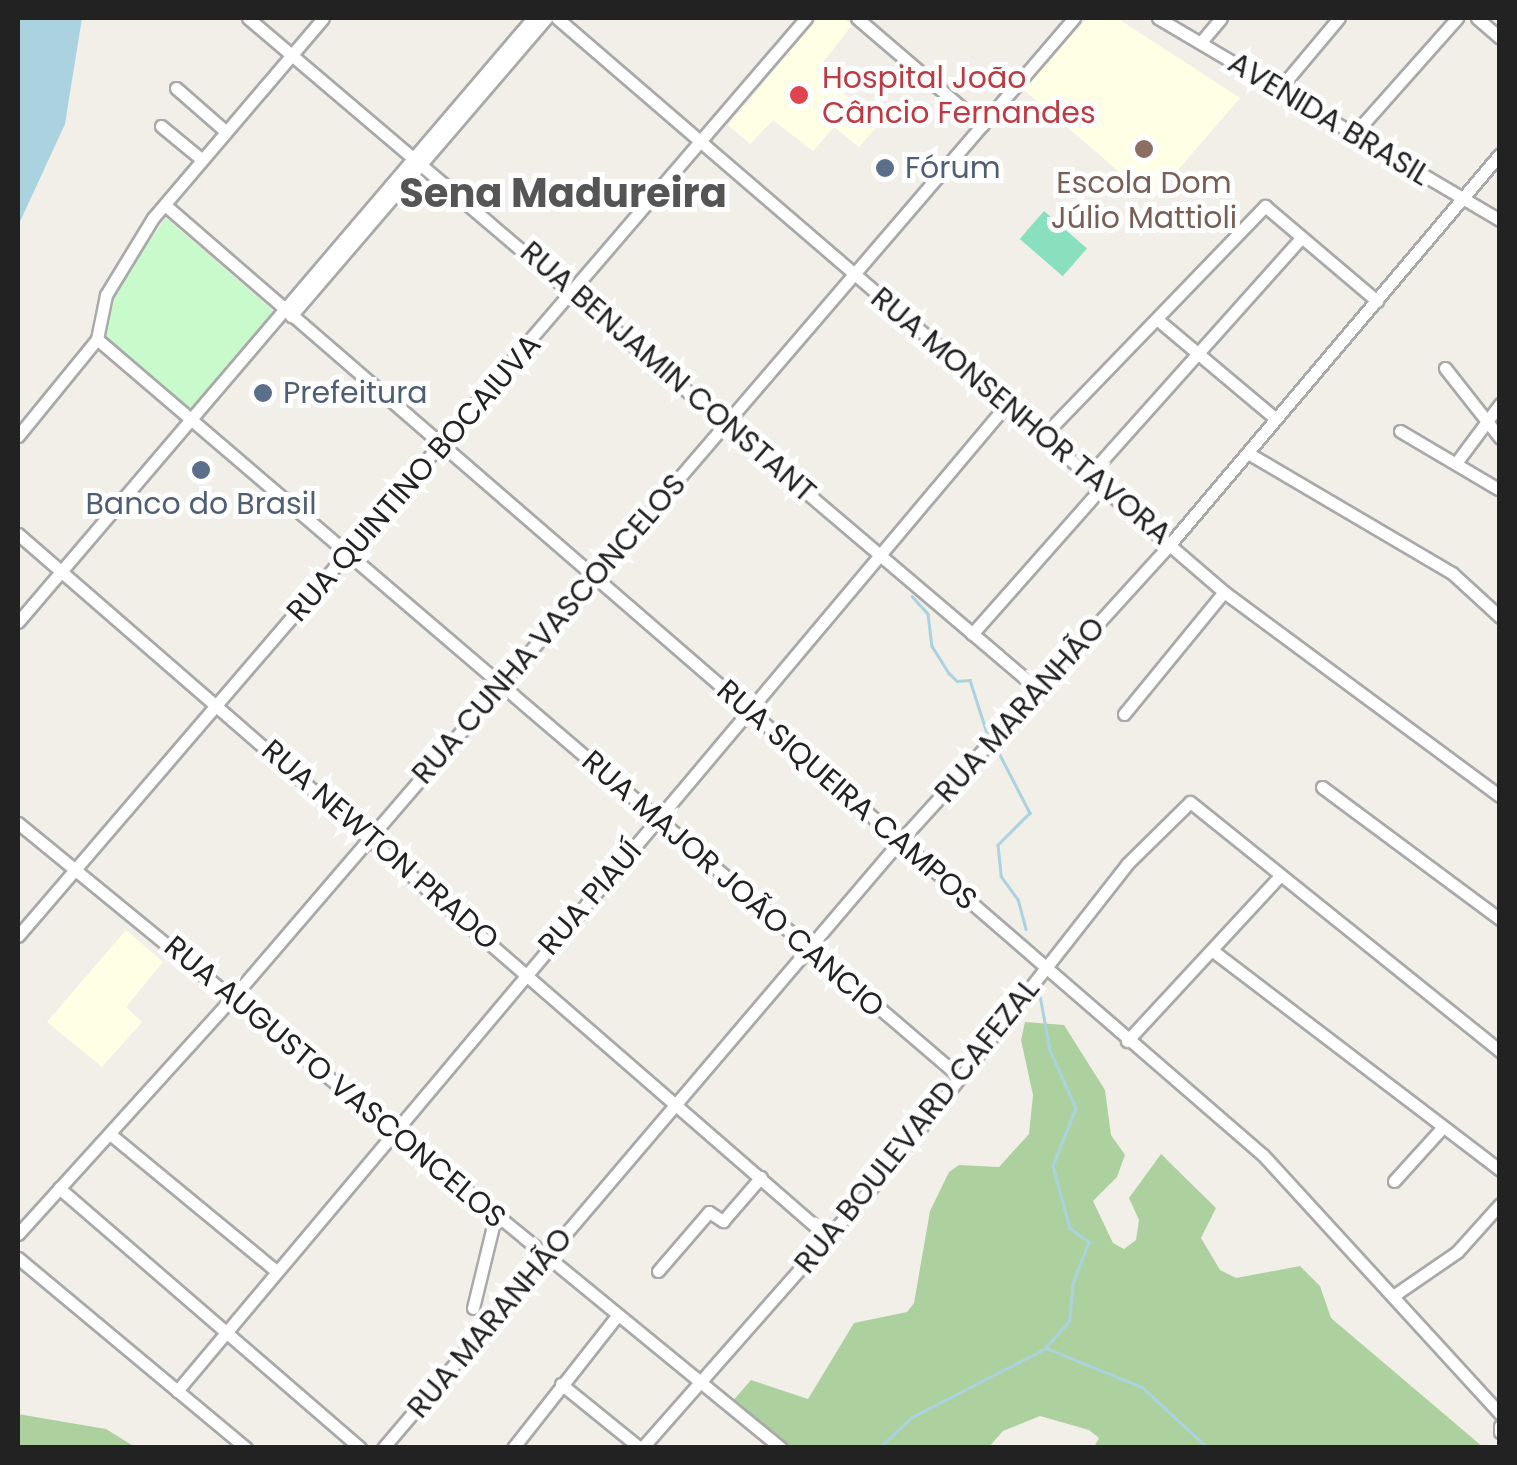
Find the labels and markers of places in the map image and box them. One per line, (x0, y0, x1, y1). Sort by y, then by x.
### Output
place label: Hospital João Câncio Fernandes (822, 60, 1096, 130)
marker: Hospital João Câncio Fernandes (786, 82, 812, 108)
marker: Escola Dom Júlio Mattioli (1133, 138, 1155, 160)
place label: Fórum (905, 150, 1001, 186)
marker: Fórum (874, 157, 896, 179)
place label: Escola Dom Júlio Mattioli (1051, 165, 1237, 236)
place label: Prefeitura (283, 375, 428, 411)
marker: Prefeitura (252, 382, 274, 404)
marker: Banco do Brasil (190, 459, 212, 481)
place label: Banco do Brasil (85, 486, 317, 522)

